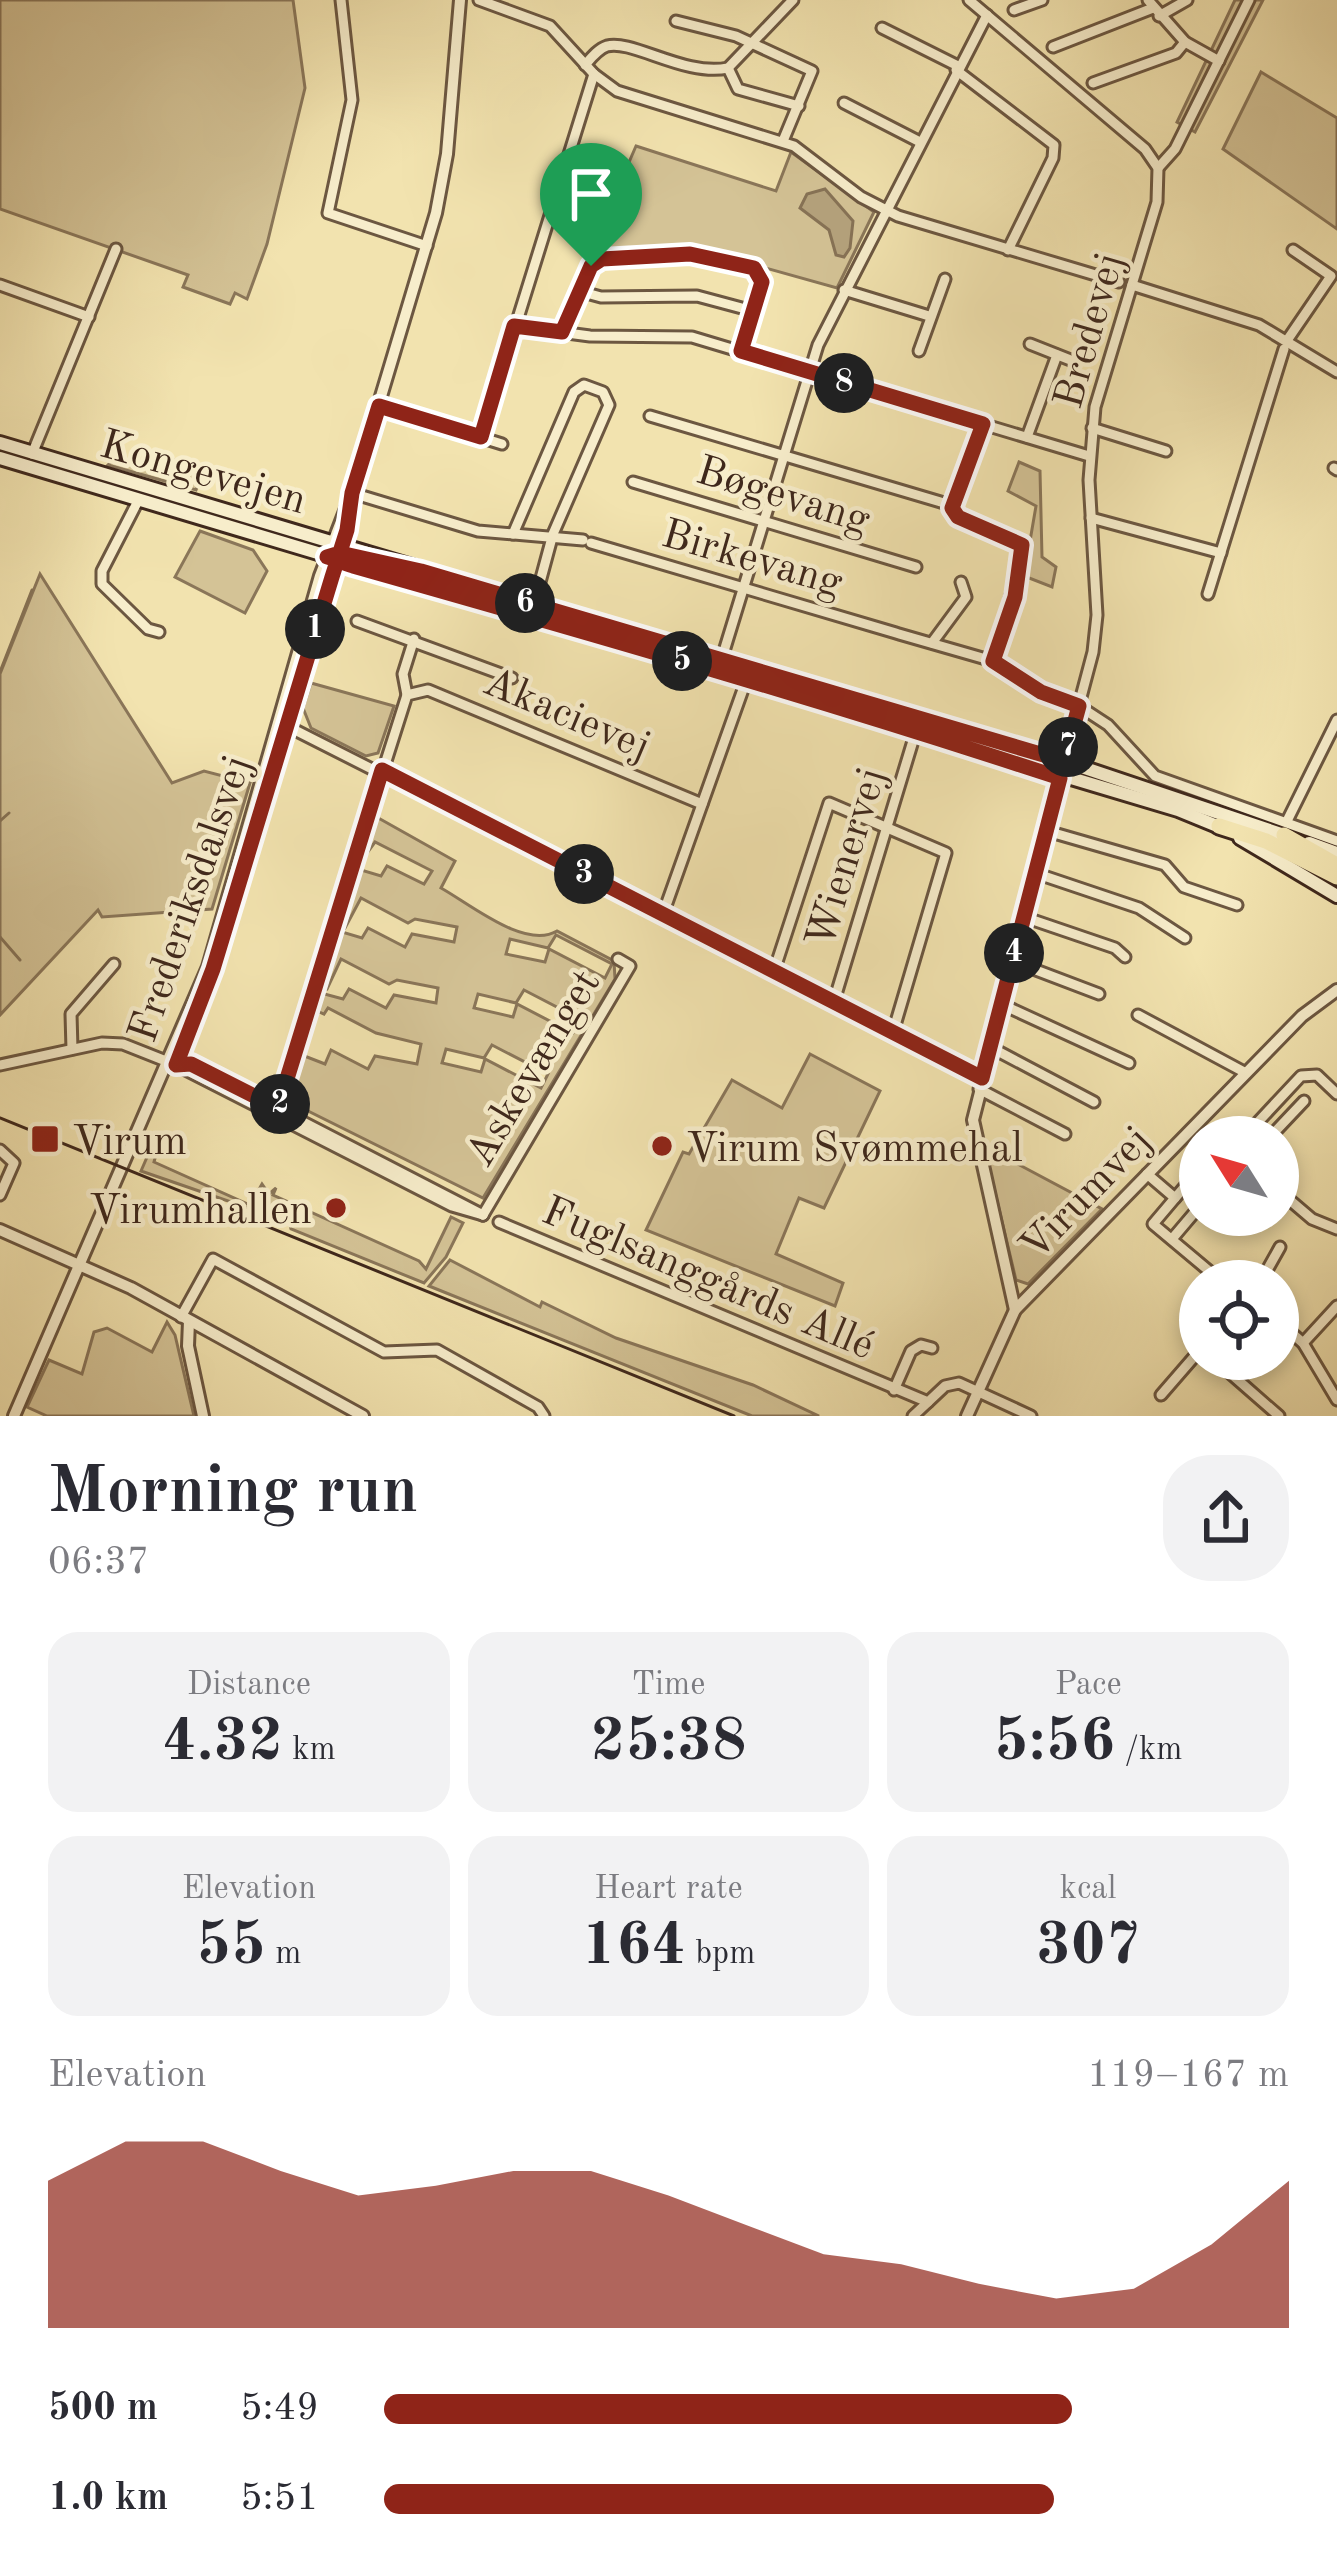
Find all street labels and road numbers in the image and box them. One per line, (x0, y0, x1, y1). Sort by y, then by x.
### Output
street label: Bredevej (1049, 249, 1133, 414)
street label: Kongevejen (95, 424, 311, 523)
street label: Bøgevang (691, 451, 875, 543)
street label: Birkevang (657, 514, 847, 606)
street label: Akacievej (477, 662, 656, 770)
street label: Frederiksdalsvej (123, 751, 260, 1048)
street label: Wienervej (801, 763, 895, 953)
street label: Askevænget (459, 963, 609, 1175)
street label: Virumvej (1013, 1120, 1160, 1270)
street label: Fuglsanggårds Allé (535, 1191, 879, 1369)

